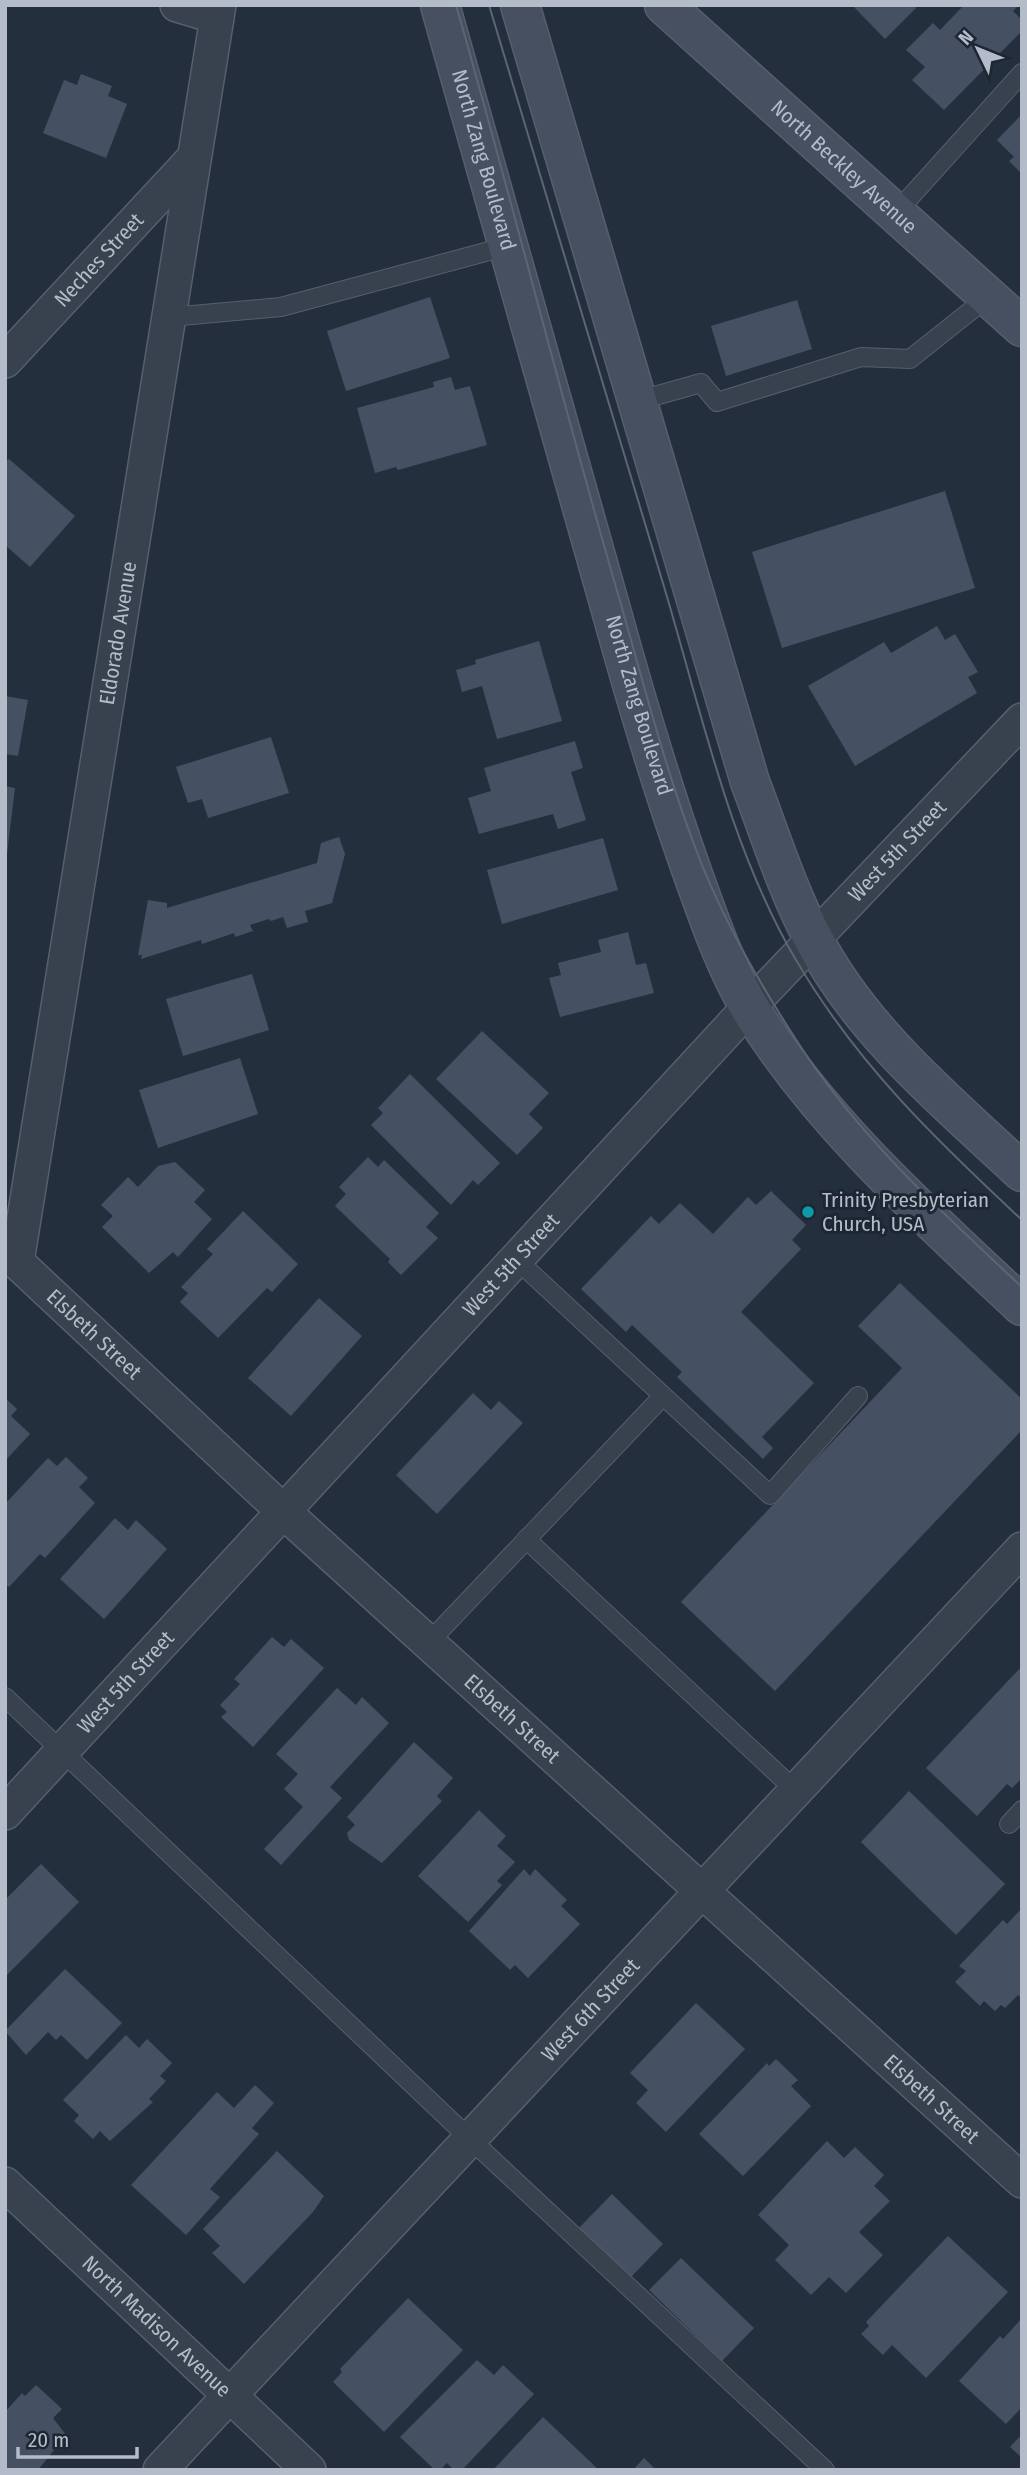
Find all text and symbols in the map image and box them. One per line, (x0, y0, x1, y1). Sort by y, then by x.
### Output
north arrow (943, 14, 1013, 84)
text: N (954, 26, 978, 50)
street label: North Zang Boulevard (446, 67, 522, 253)
street label: North Beckley Avenue (765, 94, 922, 239)
street label: Neches Street (49, 207, 149, 312)
street label: Eldorado Avenue (94, 560, 142, 707)
street label: North Zang Boulevard (600, 612, 678, 799)
street label: West 5th Street (843, 795, 952, 907)
place label: Trinity Presbyterian Church, USA (822, 1187, 989, 1237)
marker: Trinity Presbyterian Church, USA (800, 1204, 816, 1220)
street label: West 5th Street (457, 1208, 565, 1322)
street label: Elsbeth Street (41, 1284, 147, 1385)
street label: West 5th Street (72, 1625, 180, 1739)
street label: Elsbeth Street (459, 1669, 566, 1769)
street label: West 6th Street (536, 1953, 645, 2067)
street label: Elsbeth Street (878, 2049, 985, 2149)
street label: North Madison Avenue (77, 2250, 236, 2403)
scale bar (18, 2416, 136, 2460)
text: 20 m (28, 2427, 69, 2453)

